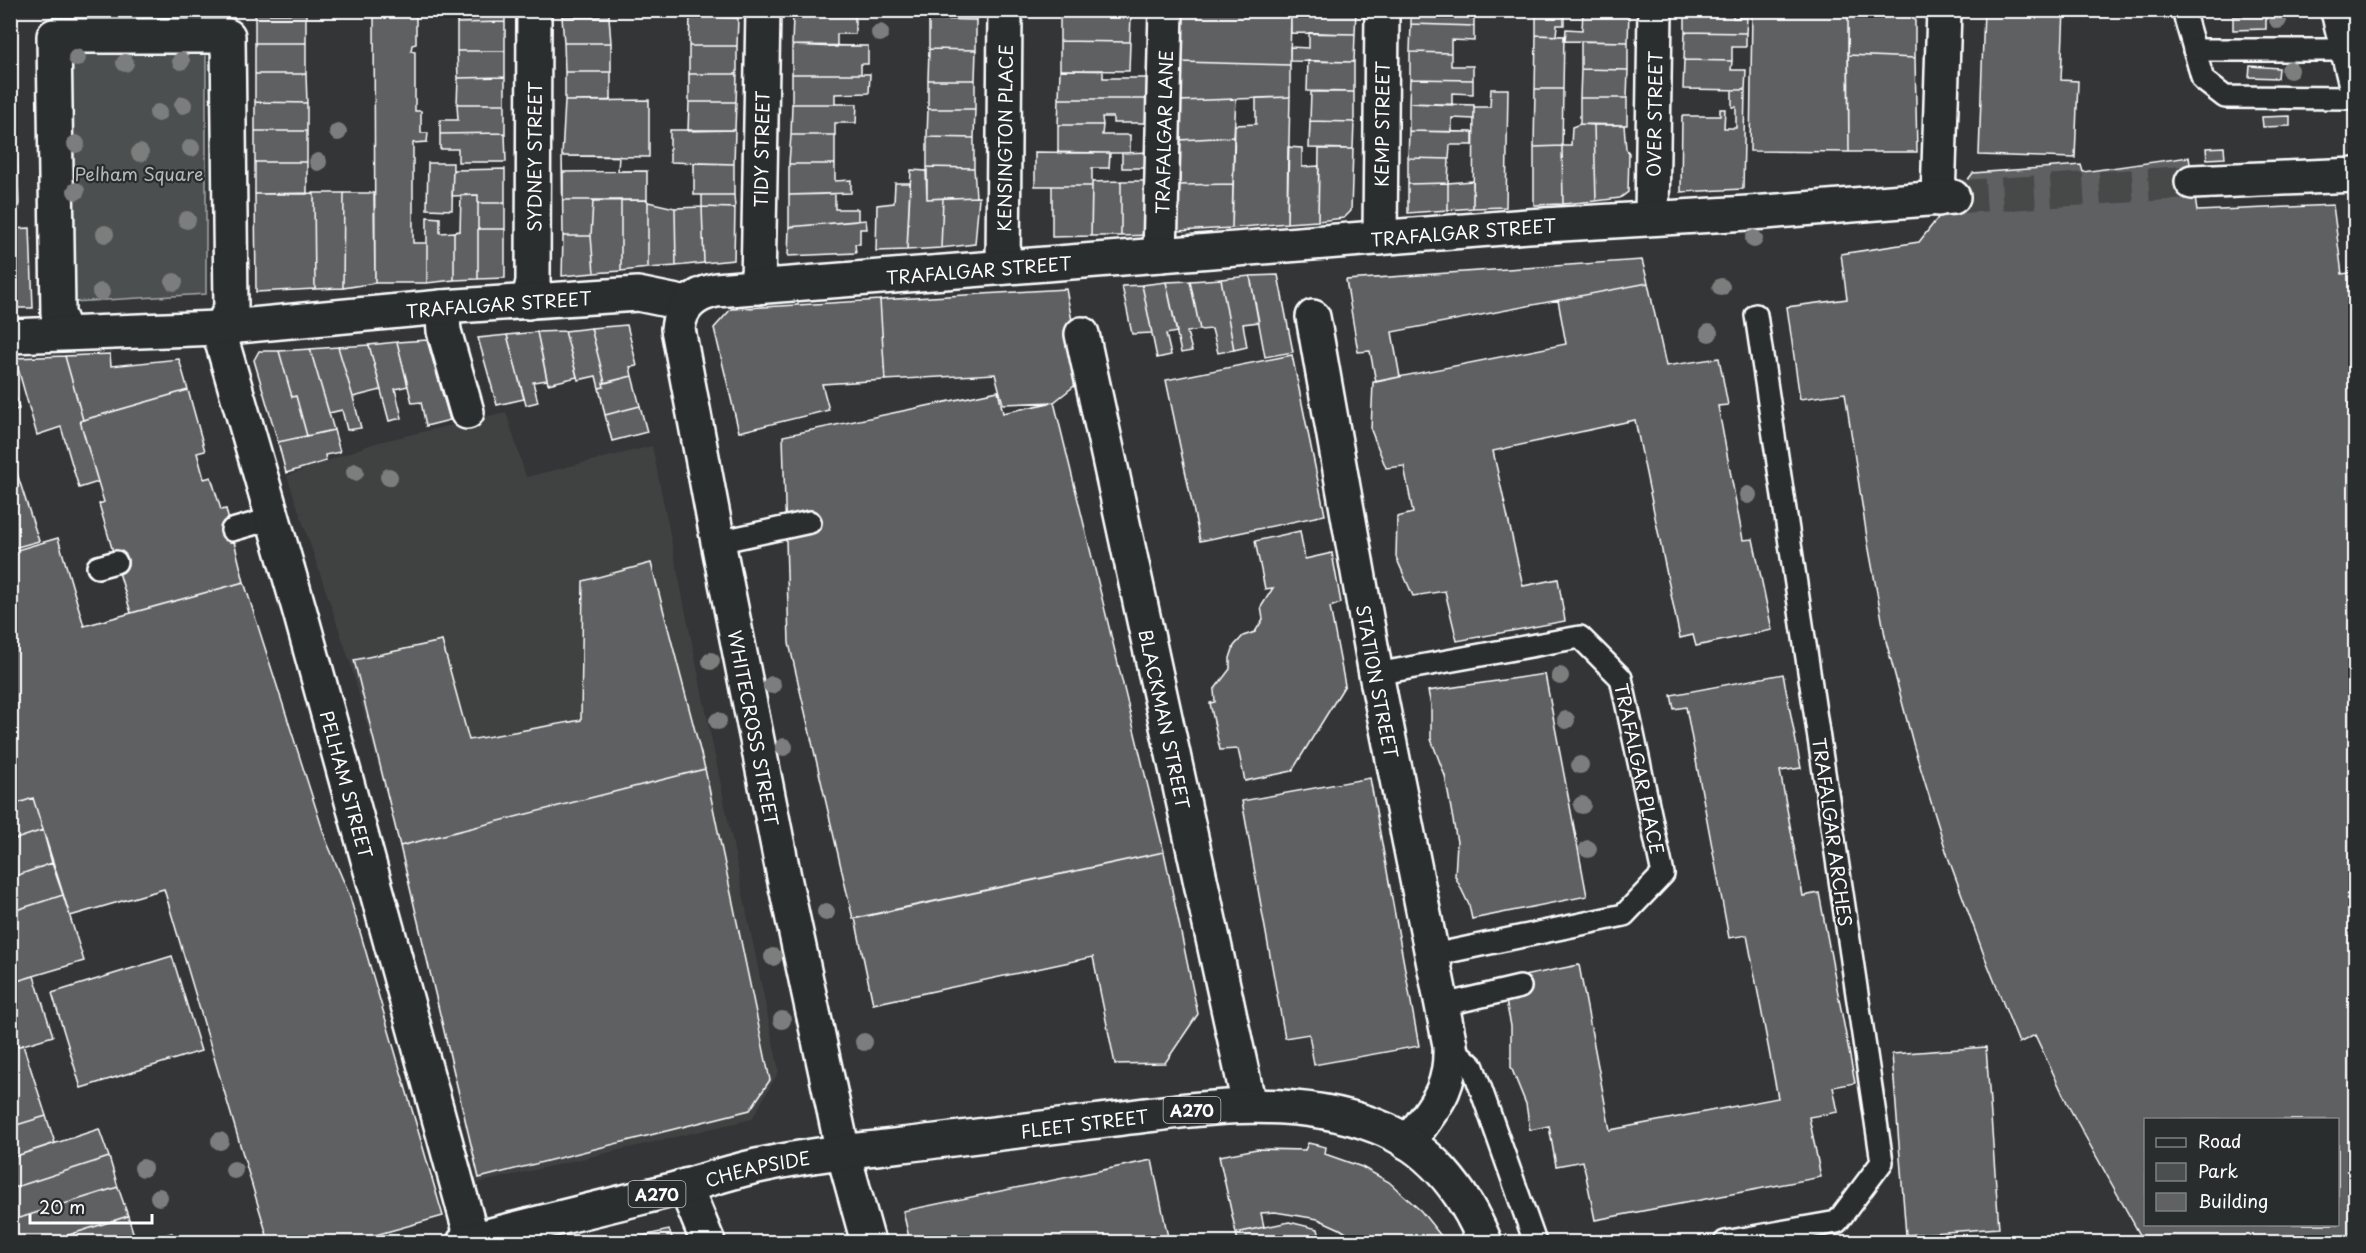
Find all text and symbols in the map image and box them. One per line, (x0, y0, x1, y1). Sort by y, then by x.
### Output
street label: KENSINGTON PLACE (990, 44, 1018, 232)
street label: TRAFALGAR LANE (1148, 50, 1179, 214)
street label: OVER STREET (1639, 50, 1668, 177)
street label: KEMP STREET (1367, 60, 1395, 187)
street label: SYDNEY STREET (520, 81, 547, 232)
street label: TIDY STREET (746, 90, 775, 208)
park label: Pelham Square (74, 160, 204, 187)
street label: TRAFALGAR STREET (1370, 211, 1557, 252)
street label: TRAFALGAR STREET (885, 248, 1073, 290)
street label: TRAFALGAR STREET (405, 284, 593, 324)
street label: STATION STREET (1350, 602, 1406, 761)
street label: BLACKMAN STREET (1133, 627, 1198, 812)
street label: WHITECROSS STREET (722, 628, 786, 829)
street label: TRAFALGAR PLACE (1609, 680, 1672, 857)
street label: PELHAM STREET (314, 707, 380, 861)
street label: TRAFALGAR ARCHES (1806, 736, 1860, 928)
road number: A270 (1164, 1097, 1220, 1123)
street label: FLEET STREET (1019, 1101, 1151, 1144)
legend (2144, 1118, 2339, 1226)
text: Road (2198, 1127, 2242, 1154)
street label: CHEAPSIDE (702, 1143, 812, 1193)
text: Park (2198, 1157, 2238, 1184)
road number: A270 (628, 1181, 686, 1207)
scale bar (30, 1187, 152, 1225)
text: Building (2198, 1187, 2268, 1214)
text: 20 m (39, 1193, 85, 1220)

